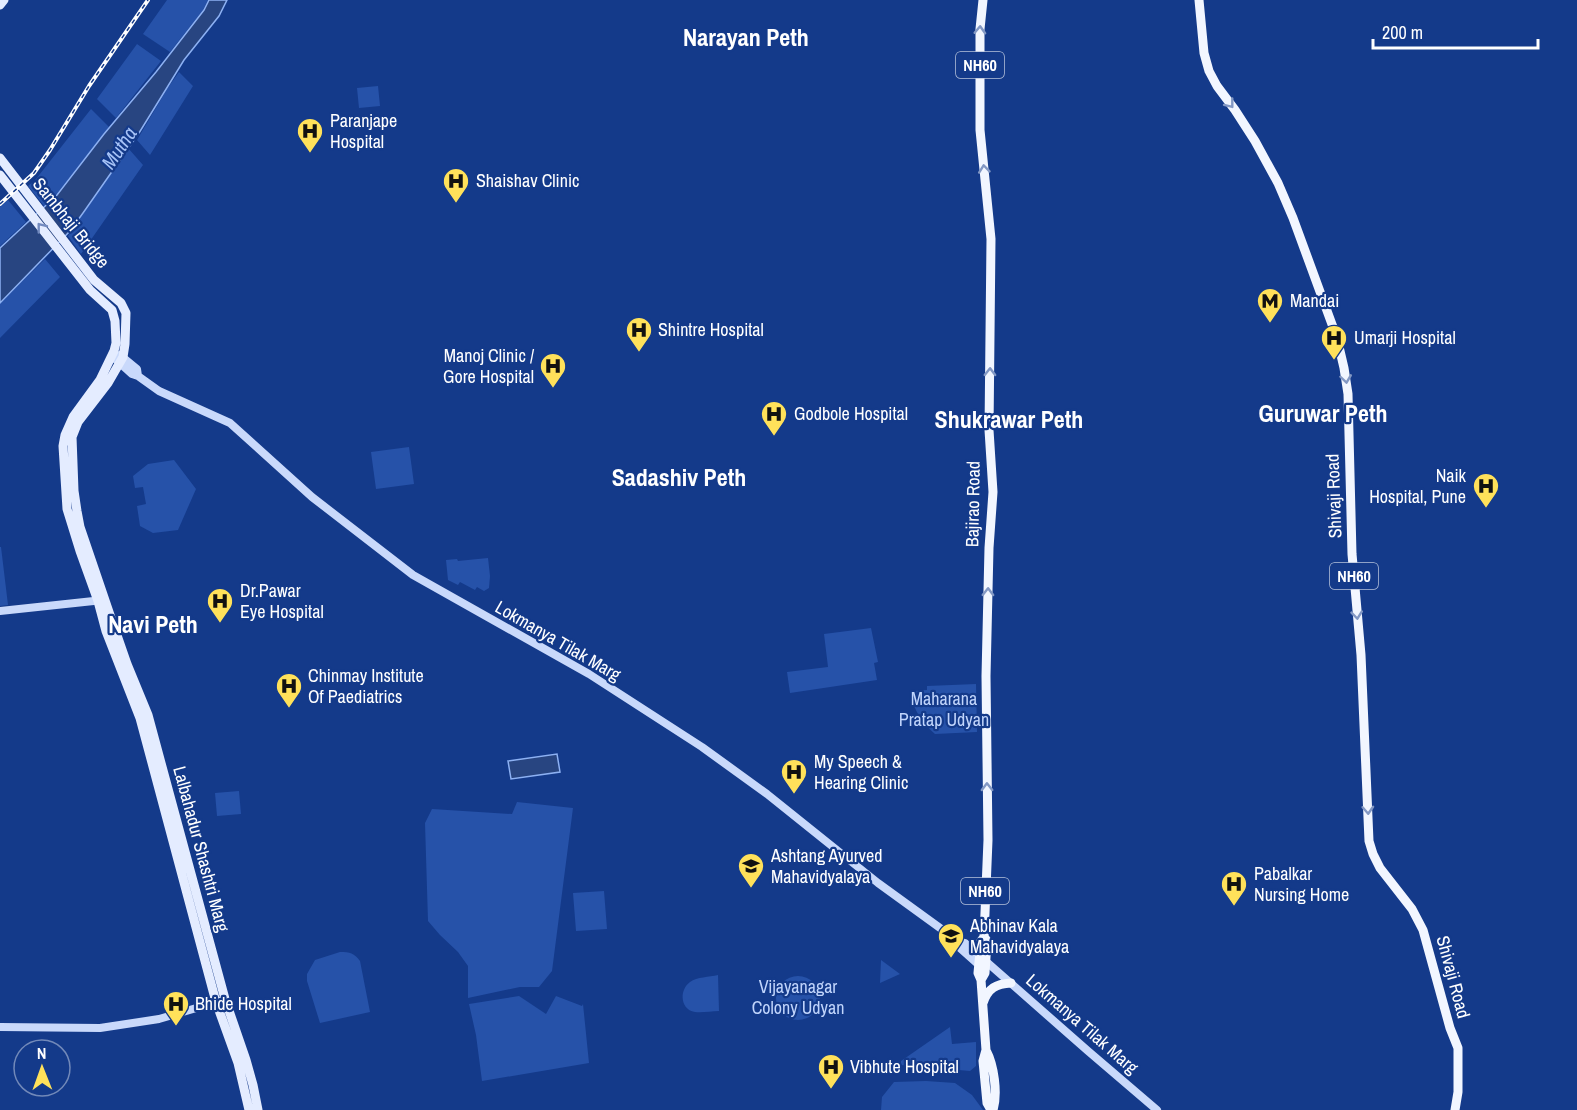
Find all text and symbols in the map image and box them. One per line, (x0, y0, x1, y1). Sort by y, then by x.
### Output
scale bar (1373, 12, 1538, 50)
text: 200 m (1382, 20, 1423, 45)
district label: Narayan Peth (683, 21, 809, 53)
one-way arrow (974, 25, 987, 34)
road number: NH60 (956, 52, 1004, 78)
one-way arrow (1223, 97, 1234, 108)
place label: Paranjape Hospital (330, 108, 397, 154)
hospital icon: Paranjape Hospital (295, 116, 325, 154)
water label: Mutha (95, 121, 143, 174)
one-way arrow (978, 165, 991, 174)
hospital icon: Shaishav Clinic (441, 166, 471, 204)
place label: Shaishav Clinic (476, 168, 579, 193)
street label: Sambhaji Bridge (27, 172, 116, 273)
one-way arrow (37, 223, 48, 234)
metro station icon: Mandai (1255, 286, 1285, 324)
place label: Mandai (1290, 288, 1339, 313)
hospital icon: Shintre Hospital (624, 315, 654, 353)
place label: Shintre Hospital (658, 317, 764, 342)
hospital icon: Umarji Hospital (1319, 323, 1349, 361)
place label: Umarji Hospital (1354, 325, 1456, 350)
place label: Manoj Clinic / Gore Hospital (443, 343, 535, 389)
hospital icon: Manoj Clinic / Gore Hospital (538, 351, 568, 389)
one-way arrow (984, 367, 996, 376)
one-way arrow (1339, 374, 1351, 383)
district label: Guruwar Peth (1258, 397, 1388, 429)
hospital icon: Godbole Hospital (759, 399, 789, 437)
place label: Godbole Hospital (794, 401, 908, 426)
district label: Shukrawar Peth (935, 403, 1083, 435)
street label: Shivaji Road (1320, 453, 1347, 539)
district label: Sadashiv Peth (612, 461, 746, 493)
street label: Bajirao Road (959, 461, 986, 547)
place label: Naik Hospital, Pune (1369, 463, 1467, 509)
hospital icon: Naik Hospital, Pune (1471, 471, 1501, 509)
road number: NH60 (1330, 563, 1378, 589)
place label: Dr.Pawar Eye Hospital (240, 578, 324, 624)
hospital icon: Dr.Pawar Eye Hospital (205, 586, 235, 624)
one-way arrow (982, 587, 995, 596)
street label: Lokmanya Tilak Marg (491, 594, 626, 687)
district label: Navi Peth (108, 608, 198, 640)
one-way arrow (1350, 611, 1363, 620)
place label: Chinmay Institute Of Paediatrics (308, 663, 424, 709)
hospital icon: Chinmay Institute Of Paediatrics (274, 671, 304, 709)
park label: Maharana Pratap Udyan (899, 686, 989, 732)
place label: My Speech & Hearing Clinic (814, 749, 908, 795)
hospital icon: My Speech & Hearing Clinic (779, 757, 809, 795)
street label: Lalbahadur Shashtri Marg (167, 763, 236, 935)
one-way arrow (981, 782, 993, 791)
one-way arrow (1361, 806, 1374, 815)
place label: Ashtang Ayurved Mahavidyalaya (770, 843, 882, 889)
school or university icon: Ashtang Ayurved Mahavidyalaya (736, 851, 766, 889)
place label: Pabalkar Nursing Home (1254, 861, 1349, 907)
hospital icon: Pabalkar Nursing Home (1219, 869, 1249, 907)
road number: NH60 (961, 878, 1009, 904)
place label: Abhinav Kala Mahavidyalaya (969, 913, 1069, 959)
school or university icon: Abhinav Kala Mahavidyalaya (936, 921, 966, 959)
street label: Shivaji Road (1430, 933, 1476, 1021)
street label: Lokmanya Tilak Marg (1021, 968, 1144, 1080)
park label: Vijayanagar Colony Udyan (752, 974, 844, 1020)
hospital icon: Bhide Hospital (161, 989, 191, 1027)
place label: Bhide Hospital (195, 991, 292, 1016)
north arrow (12, 1038, 72, 1098)
text: N (37, 1042, 47, 1064)
hospital icon: Vibhute Hospital (816, 1052, 846, 1090)
place label: Vibhute Hospital (850, 1054, 959, 1079)

